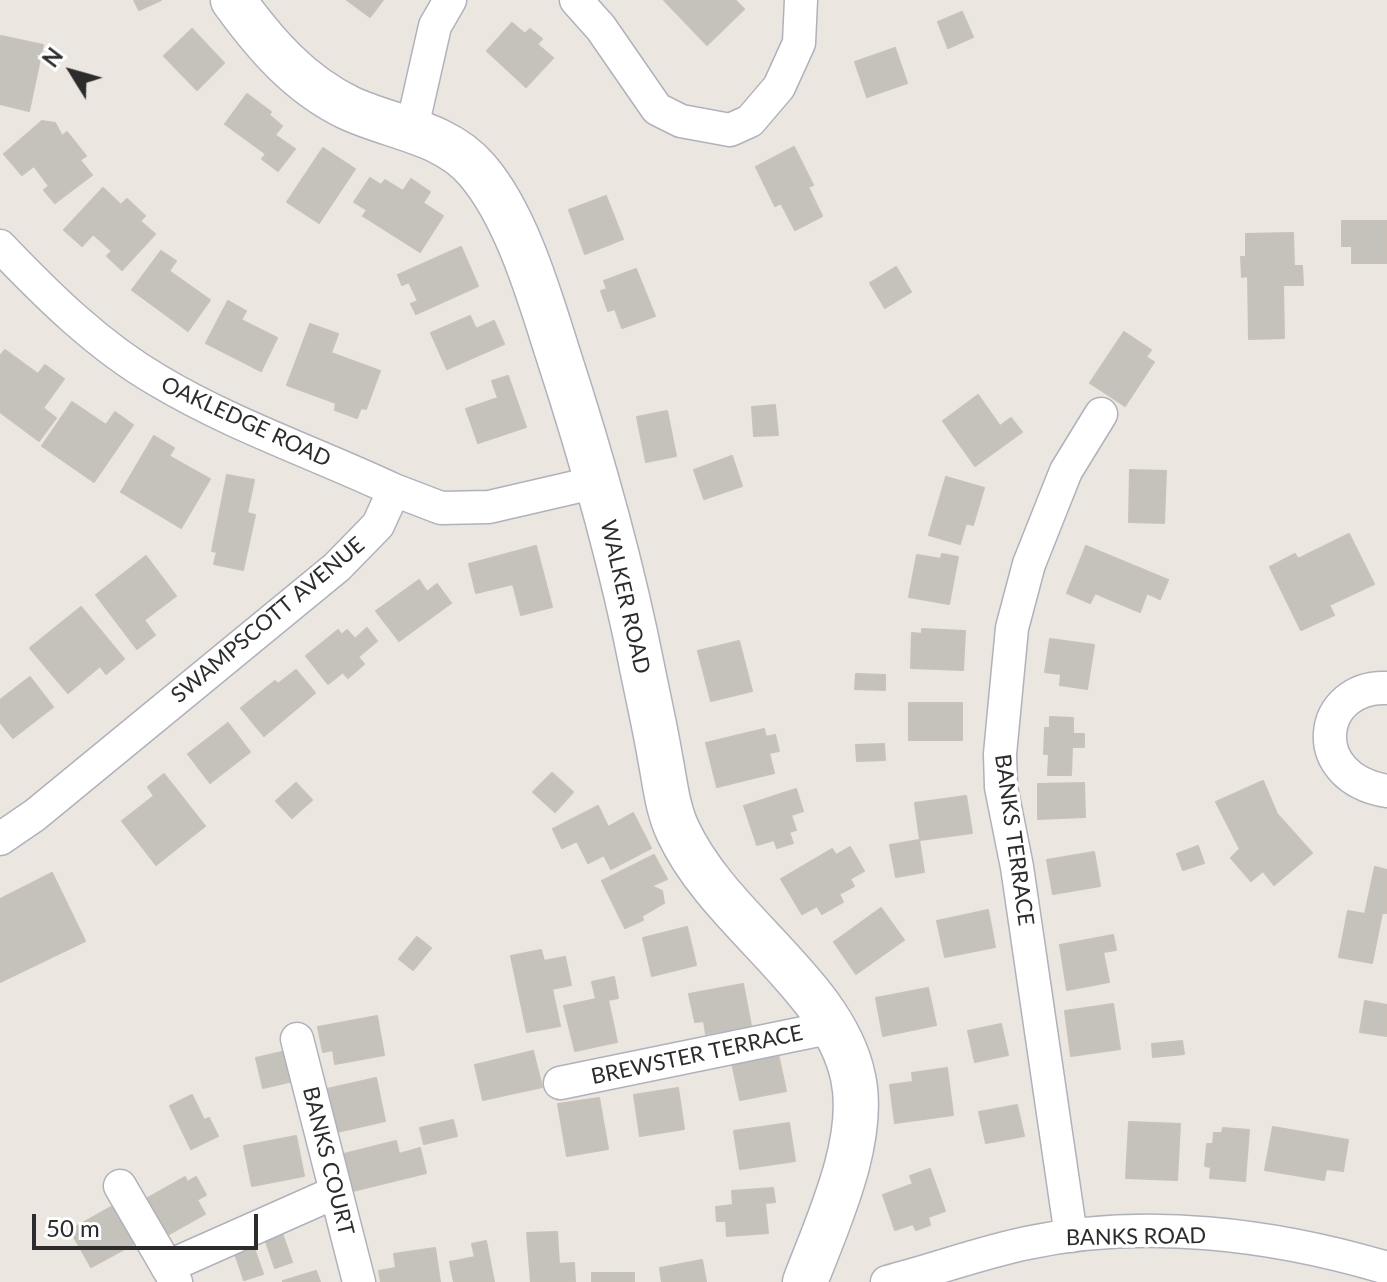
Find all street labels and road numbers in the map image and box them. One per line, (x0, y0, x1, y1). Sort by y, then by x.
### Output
street label: OAKLEDGE ROAD (157, 371, 335, 473)
street label: WALKER ROAD (594, 517, 656, 677)
street label: SWAMPSCOTT AVENUE (166, 531, 370, 709)
street label: BANKS TERRACE (989, 753, 1039, 927)
street label: BREWSTER TERRACE (589, 1020, 805, 1090)
street label: BANKS COURT (297, 1084, 359, 1238)
street label: BANKS ROAD (1066, 1223, 1206, 1251)

